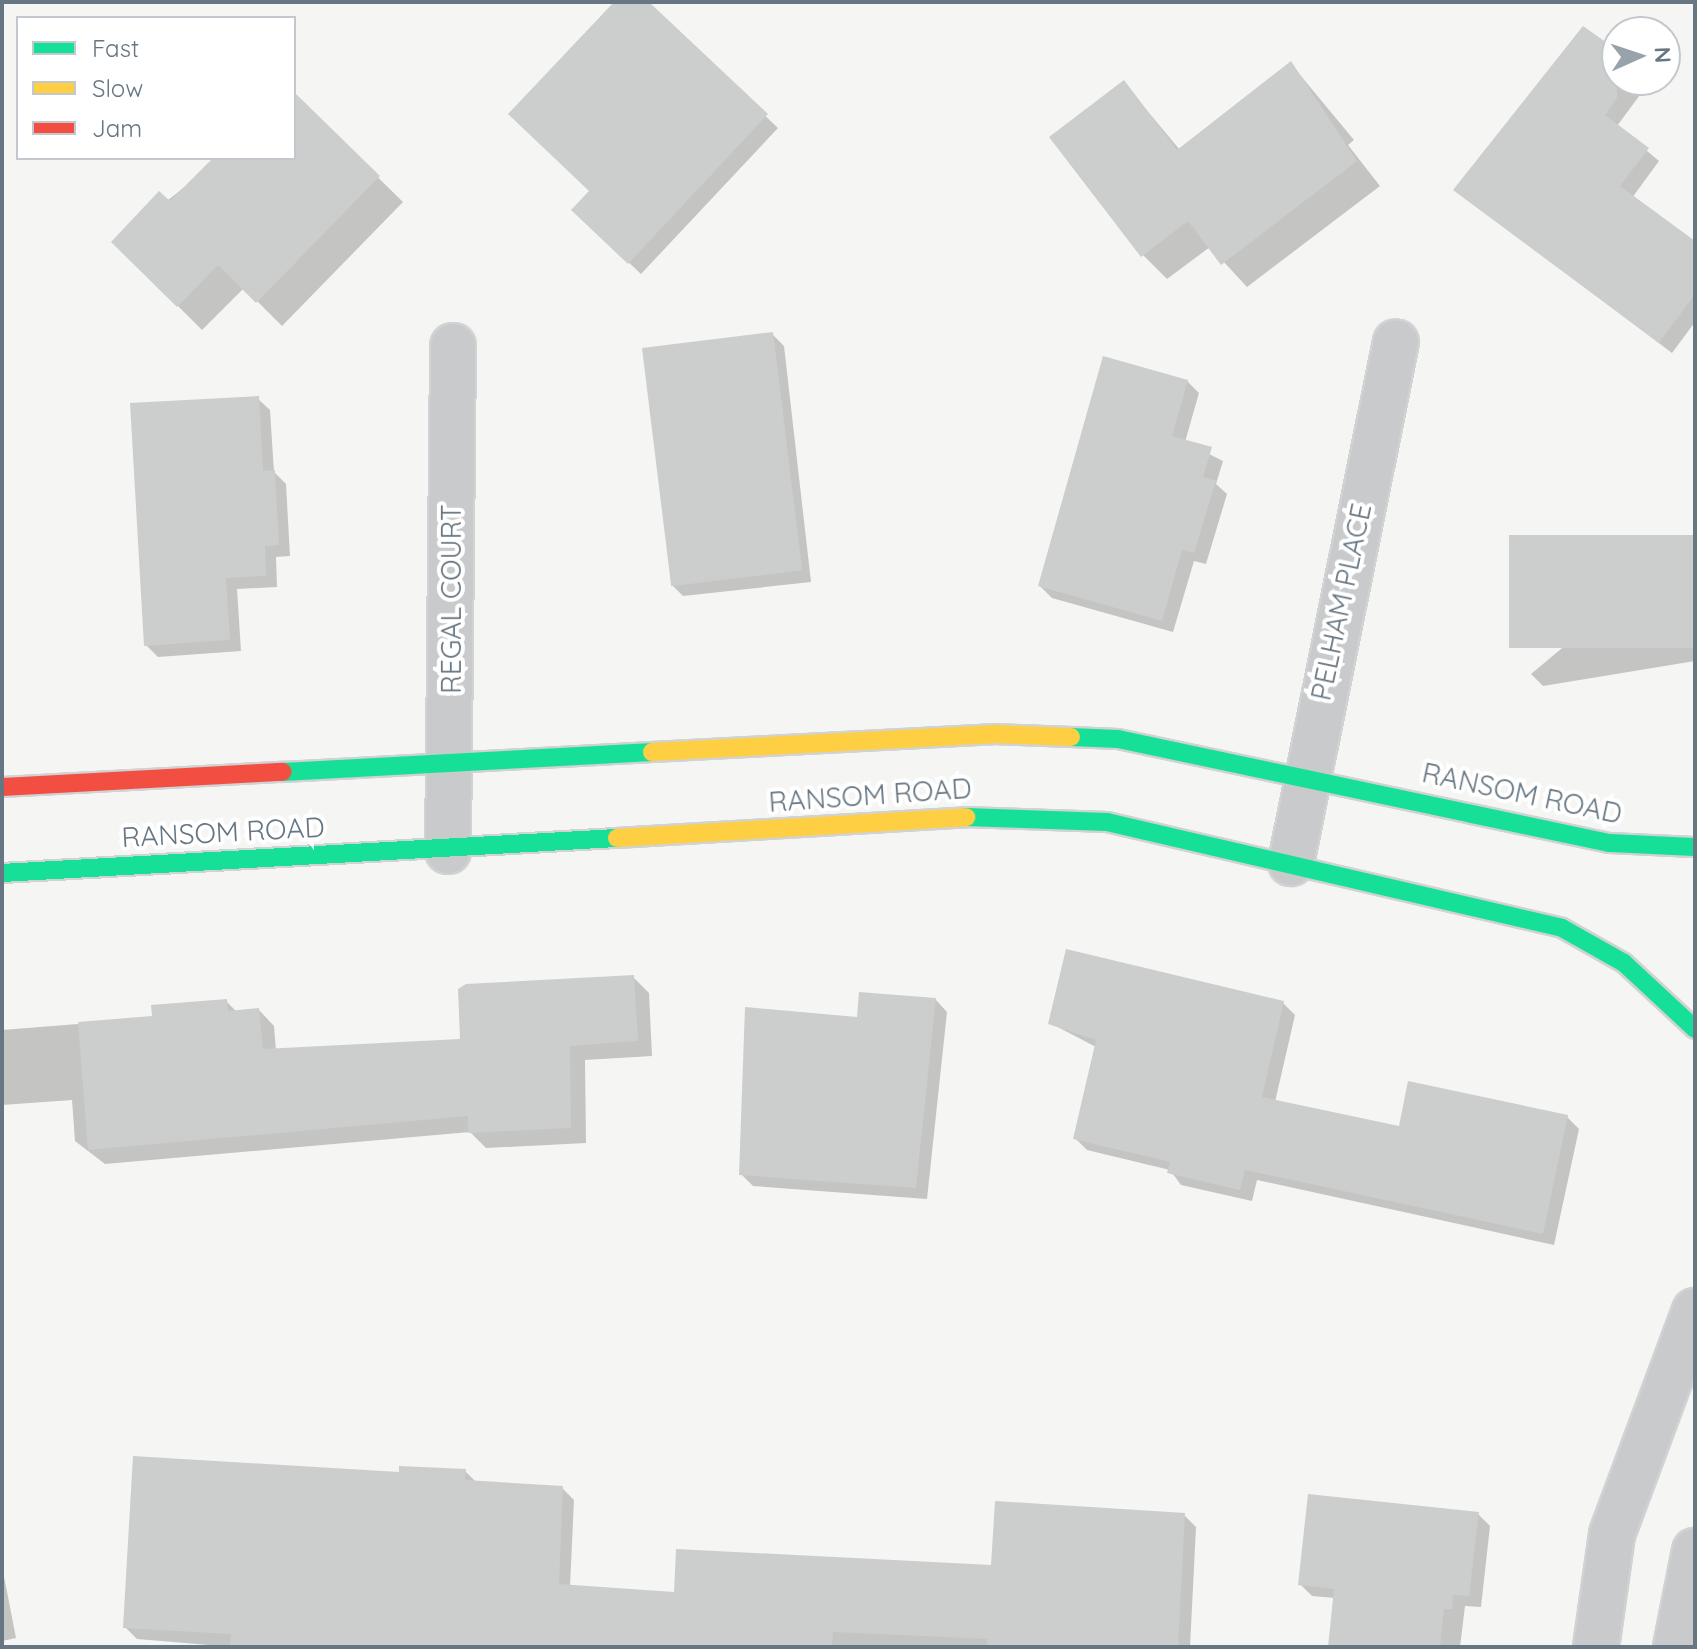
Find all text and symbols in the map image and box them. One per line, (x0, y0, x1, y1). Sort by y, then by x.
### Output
legend (16, 16, 296, 160)
north arrow (1601, 16, 1681, 96)
text: Fast (92, 33, 139, 63)
text: N (1649, 46, 1677, 64)
text: Slow (92, 73, 143, 103)
text: Jam (92, 113, 142, 143)
street label: PELHAM PLACE (1304, 501, 1378, 703)
street label: REGAL COURT (434, 504, 468, 694)
street label: RANSOM ROAD (1419, 755, 1625, 831)
street label: RANSOM ROAD (767, 771, 973, 819)
street label: RANSOM ROAD (121, 810, 325, 854)

